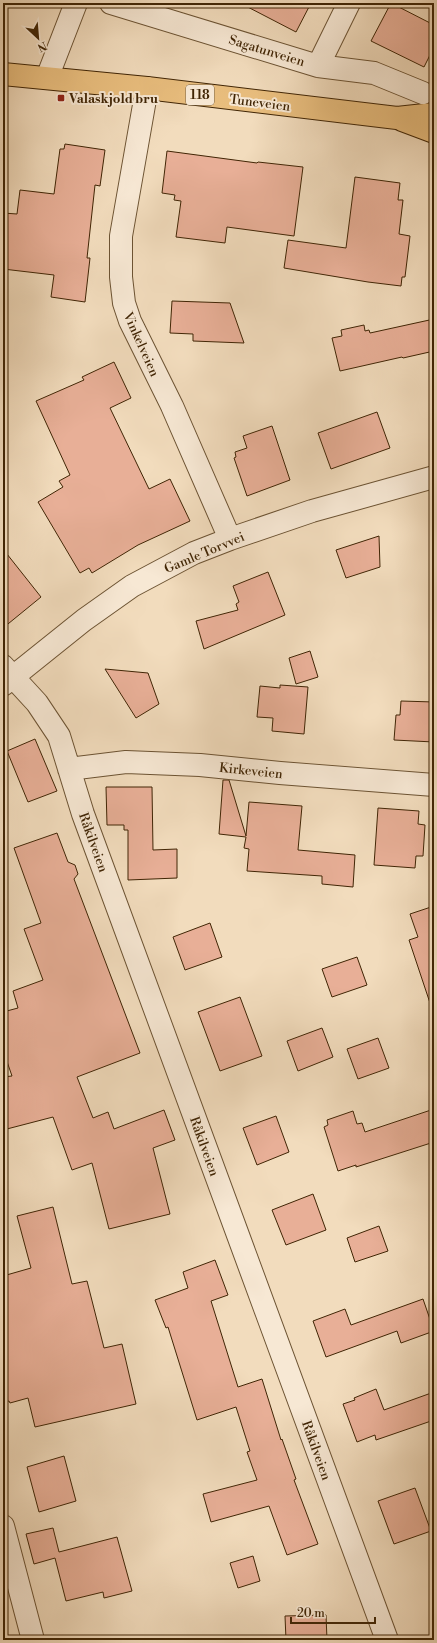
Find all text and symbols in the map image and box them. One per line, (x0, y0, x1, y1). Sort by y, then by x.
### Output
north arrow (18, 18, 58, 58)
street label: Sagatunveien (227, 32, 307, 70)
text: N (35, 38, 49, 54)
road number: 118 (186, 85, 214, 105)
place label: Valaskjold bru (68, 91, 158, 107)
street label: Tuneveien (229, 91, 291, 115)
marker: Valaskjold bru (56, 93, 66, 103)
street label: Vinkelveien (119, 309, 163, 380)
street label: Gamle Torvvei (162, 529, 247, 577)
street label: Kirkeveien (218, 760, 284, 782)
street label: Råkilveien (75, 810, 111, 875)
street label: Råkilveien (186, 1114, 222, 1179)
street label: Råkilveien (298, 1418, 334, 1483)
scale bar (291, 1599, 375, 1625)
text: 20 m (297, 1606, 325, 1621)

